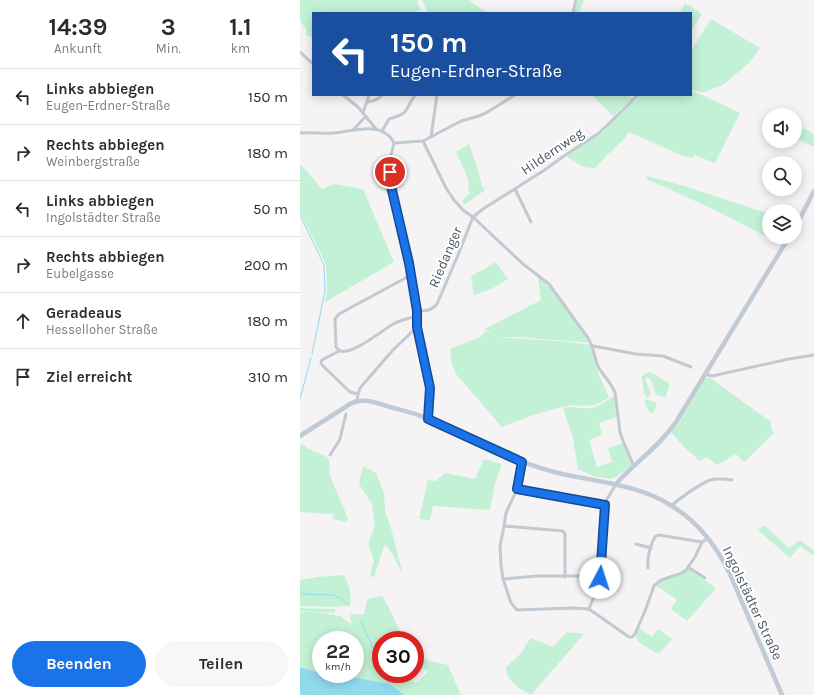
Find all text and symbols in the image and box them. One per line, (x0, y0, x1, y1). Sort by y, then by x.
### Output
text: 14:39 (48, 13, 107, 41)
text: 3 (161, 13, 176, 41)
text: 1.1 (229, 13, 252, 41)
text: 150 m (390, 26, 468, 59)
icon: left (324, 28, 376, 80)
text: Ankunft (54, 41, 102, 56)
text: Min. (156, 41, 181, 56)
text: km (231, 41, 250, 56)
text: Eugen-Erdner-Straße (390, 60, 562, 82)
text: Links abbiegen (46, 80, 154, 98)
icon: left (12, 86, 34, 108)
text: 150 m (248, 88, 288, 106)
text: Eugen-Erdner-Straße (46, 98, 170, 113)
map controls (762, 108, 802, 244)
button: sound (762, 108, 802, 148)
street label: Hildernweg (518, 124, 587, 179)
text: Rechts abbiegen (46, 136, 165, 154)
icon: right (12, 142, 34, 164)
text: 180 m (247, 144, 288, 162)
text: Weinbergstraße (46, 154, 140, 169)
pin (373, 155, 407, 189)
button: search (762, 156, 802, 196)
icon: arrive (379, 161, 401, 183)
text: Links abbiegen (46, 192, 154, 210)
icon: left (12, 198, 34, 220)
text: 50 m (253, 200, 288, 218)
button: layers (762, 204, 802, 244)
text: Ingolstädter Straße (46, 210, 161, 225)
street label: Riedanger (425, 223, 466, 290)
text: Rechts abbiegen (46, 248, 165, 266)
icon: right (12, 254, 34, 276)
text: 200 m (244, 256, 288, 274)
text: Eubelgasse (46, 266, 114, 281)
text: Geradeaus (46, 304, 122, 322)
icon: ahead (12, 310, 34, 332)
text: 180 m (247, 312, 288, 330)
text: Hesselloher Straße (46, 322, 158, 337)
icon: arrive (12, 366, 34, 388)
text: Ziel erreicht (46, 368, 132, 386)
text: 310 m (248, 368, 288, 386)
street label: Ingolstädter Straße (719, 544, 786, 663)
position arrow (579, 557, 621, 599)
speed limit sign: 30 (372, 631, 424, 683)
text: 22 (326, 640, 350, 663)
button: Beenden (12, 641, 146, 687)
button: Teilen (154, 641, 288, 687)
text: km/h (325, 661, 351, 673)

